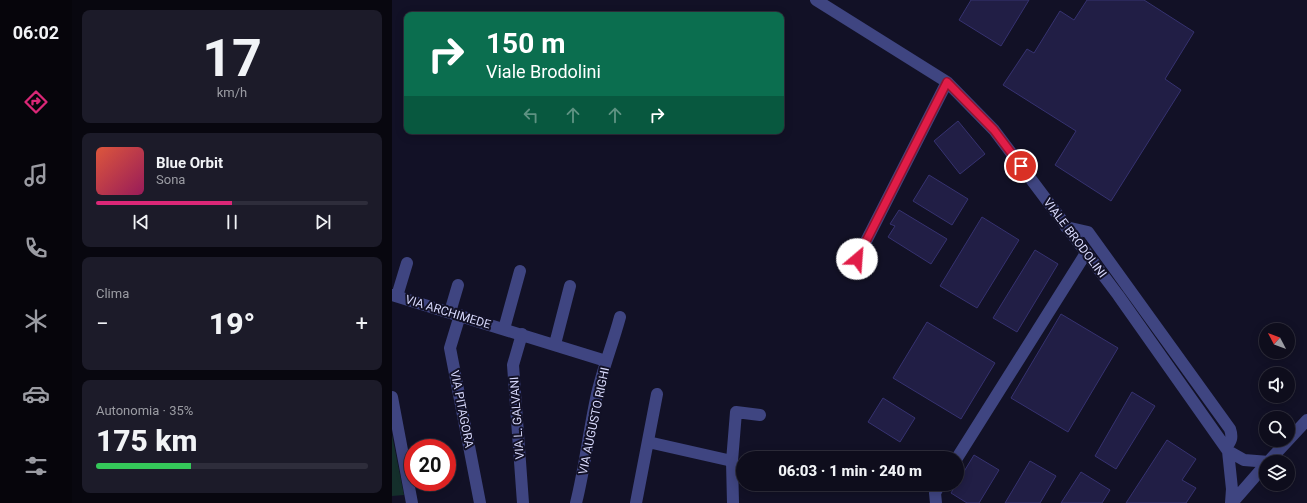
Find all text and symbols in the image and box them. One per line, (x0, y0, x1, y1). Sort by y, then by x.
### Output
text: 06:02 (13, 22, 59, 43)
text: 150 m (486, 27, 565, 60)
text: 17 (202, 28, 262, 89)
icon: right (420, 28, 472, 80)
text: Viale Brodolini (486, 61, 601, 82)
text: km/h (217, 85, 247, 100)
icon: directions (22, 88, 50, 116)
icon: left (520, 104, 542, 126)
icon: ahead (562, 104, 584, 126)
icon: ahead (604, 104, 626, 126)
icon: right (646, 104, 668, 126)
pin (1004, 149, 1038, 183)
text: Blue Orbit (156, 154, 223, 172)
icon: arrive (1010, 155, 1032, 177)
icon: music (22, 161, 50, 189)
text: Sona (156, 172, 185, 187)
street label: VIALE BRODOLINI (1041, 195, 1109, 281)
icon: previous (130, 211, 152, 233)
icon: pause (221, 211, 243, 233)
icon: next (312, 211, 334, 233)
icon: phone (22, 234, 50, 262)
position arrow (836, 238, 878, 280)
text: Clima (96, 286, 129, 301)
street label: VIA ARCHIMEDE (404, 292, 493, 332)
text: 19° (209, 306, 255, 341)
icon: climate (22, 307, 50, 335)
text: − (96, 311, 109, 336)
text: + (356, 311, 368, 336)
north arrow (1259, 323, 1295, 359)
map controls (1259, 323, 1295, 491)
street label: VIA AUGUSTO RIGHI (576, 366, 612, 476)
button: sound (1259, 367, 1295, 403)
street label: VIA PITAGORA (448, 369, 476, 449)
street label: VIA L. GALVANI (507, 376, 527, 460)
icon: car (22, 380, 50, 408)
text: Autonomia · 35% (96, 403, 193, 418)
button: search (1259, 411, 1295, 447)
text: 175 km (96, 423, 198, 458)
speed limit sign: 20 (404, 439, 456, 491)
icon: filters (22, 452, 50, 480)
button: layers (1259, 455, 1295, 491)
text: 06:03 · 1 min · 240 m (778, 462, 922, 480)

